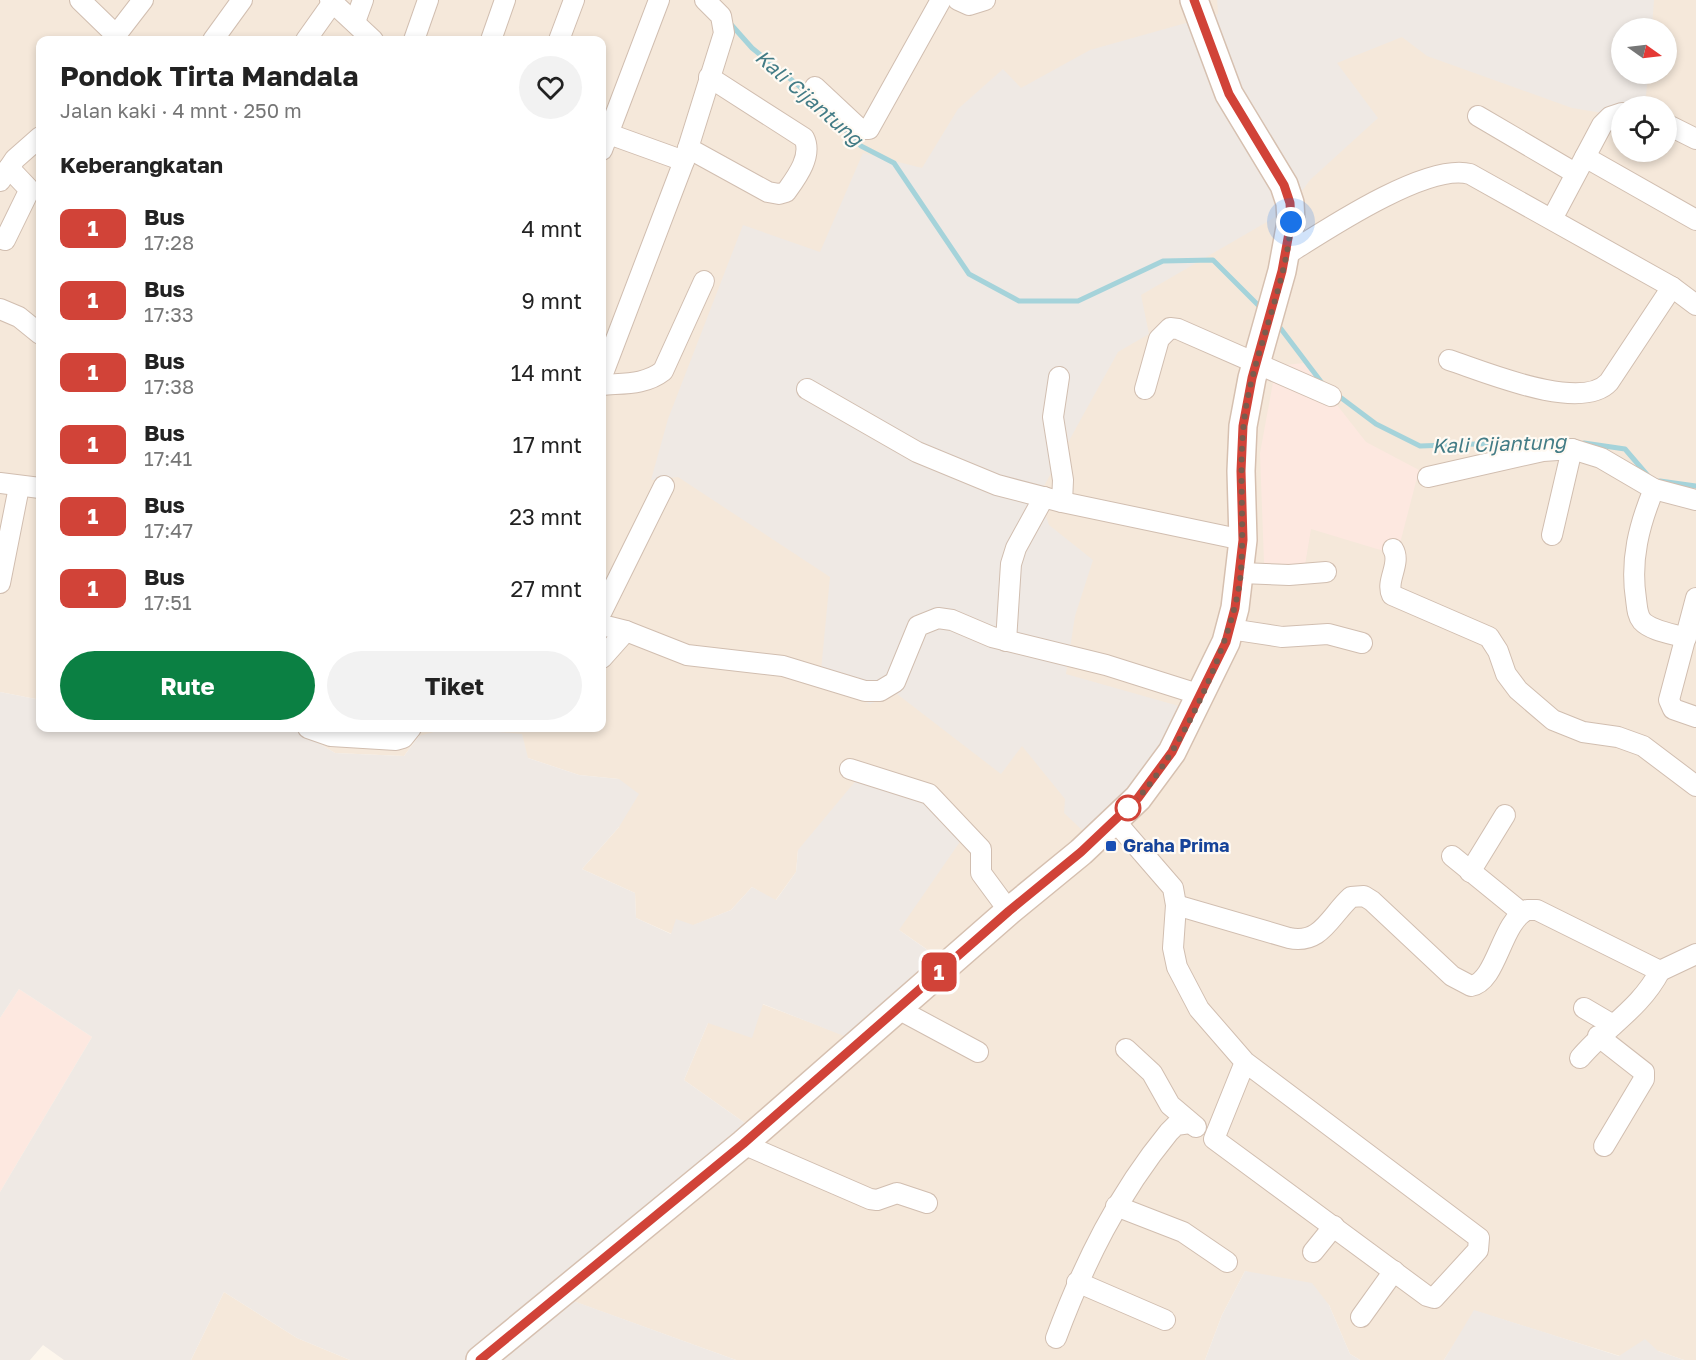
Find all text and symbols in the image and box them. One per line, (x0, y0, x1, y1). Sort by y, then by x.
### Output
north arrow (1611, 18, 1677, 84)
map controls (1611, 18, 1677, 162)
water label: Kali Cijantung (751, 44, 869, 152)
button: heart (519, 56, 582, 119)
text: Pondok Tirta Mandala (60, 59, 358, 92)
button: locate (1611, 96, 1677, 162)
text: Jalan kaki · 4 mnt · 250 m (60, 98, 302, 122)
text: Keberangkatan (60, 151, 223, 178)
text: Bus (144, 203, 185, 230)
your location (1276, 207, 1306, 237)
text: 1 (88, 215, 98, 241)
text: 4 mnt (521, 215, 582, 242)
text: 17:28 (144, 230, 194, 254)
text: Bus (144, 275, 185, 302)
text: 1 (88, 287, 98, 313)
text: 9 mnt (522, 287, 582, 314)
text: 17:33 (144, 302, 194, 326)
text: Bus (144, 347, 185, 374)
text: 1 (88, 359, 98, 385)
text: 14 mnt (511, 359, 582, 386)
text: 17:38 (144, 374, 194, 398)
text: Bus (144, 419, 185, 446)
water label: Kali Cijantung (1432, 429, 1568, 458)
text: 1 (88, 431, 98, 457)
text: 17 mnt (513, 431, 582, 458)
text: 17:41 (144, 446, 192, 470)
text: Bus (144, 491, 185, 518)
text: 1 (88, 503, 98, 529)
text: 23 mnt (509, 503, 582, 530)
text: 17:47 (144, 518, 193, 542)
text: Bus (144, 563, 185, 590)
text: 1 (88, 575, 98, 601)
text: 27 mnt (510, 575, 582, 602)
text: 17:51 (144, 590, 192, 614)
button: Rute (60, 651, 315, 720)
button: Tiket (327, 651, 582, 720)
unlabelled marker (1115, 795, 1141, 821)
place label: Graha Prima (1123, 834, 1229, 856)
marker: Graha Prima (1104, 839, 1118, 853)
line badge: 1 (920, 952, 958, 992)
text: 1 (934, 959, 944, 985)

